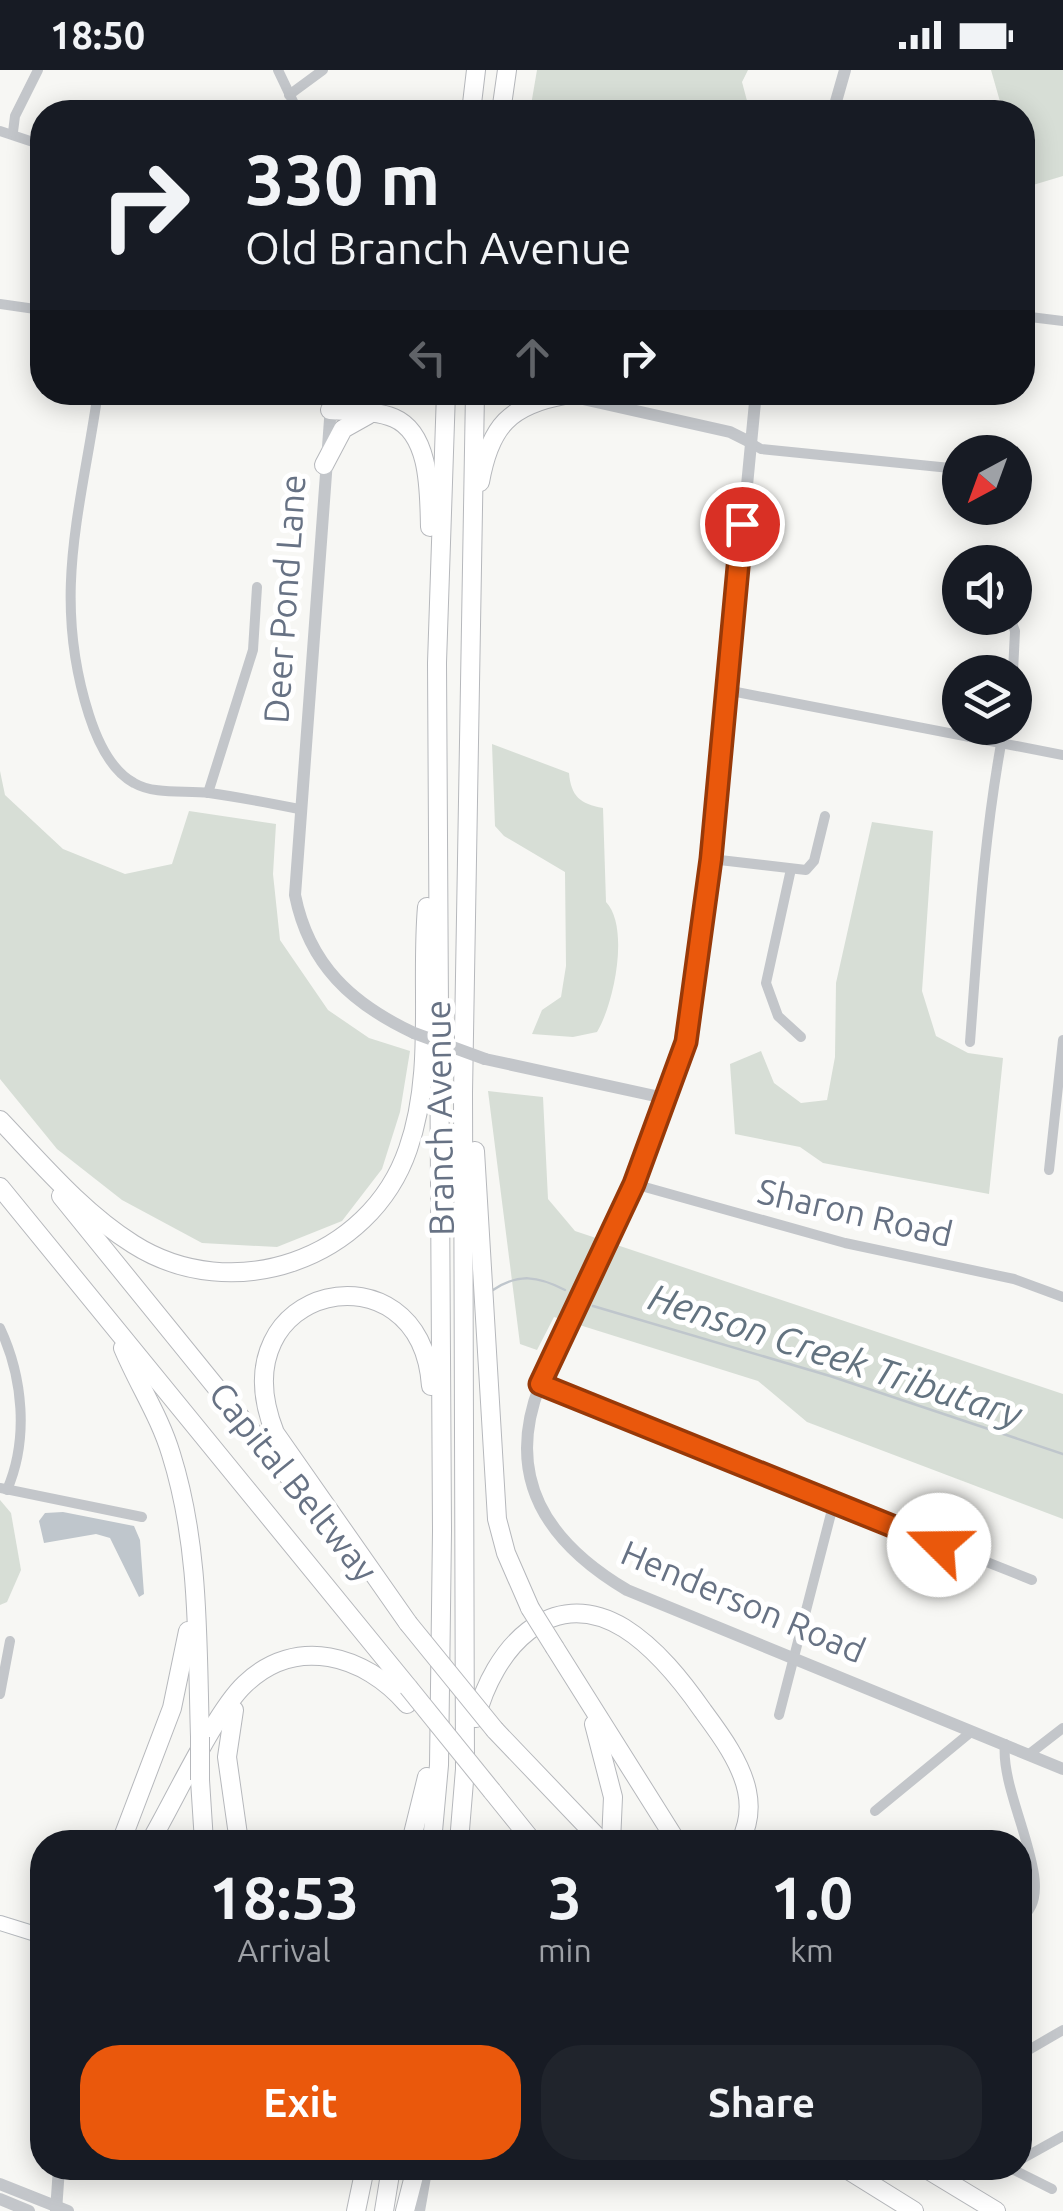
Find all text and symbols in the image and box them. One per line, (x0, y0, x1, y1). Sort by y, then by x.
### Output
text: 18:50 (50, 14, 145, 56)
icon: right (80, 140, 210, 270)
text: 330 m (245, 140, 440, 218)
text: Old Branch Avenue (245, 222, 631, 273)
icon: left (400, 330, 455, 385)
icon: ahead (505, 330, 560, 385)
icon: right (610, 330, 665, 385)
north arrow (942, 435, 1032, 525)
map controls (942, 435, 1032, 745)
street label: Deer Pond Lane (255, 473, 313, 725)
pin (700, 482, 785, 567)
icon: arrive (715, 497, 770, 552)
button: sound (942, 545, 1032, 635)
button: layers (942, 655, 1032, 745)
street label: Branch Avenue (417, 1000, 461, 1236)
street label: Sharon Road (754, 1170, 957, 1254)
water label: Henson Creek Tributary (644, 1275, 1028, 1435)
street label: Capital Beltway (202, 1374, 386, 1589)
position arrow (887, 1493, 991, 1597)
street label: Henderson Road (615, 1532, 871, 1671)
text: 18:53 (209, 1863, 359, 1930)
text: 3 (548, 1863, 582, 1930)
text: 1.0 (771, 1863, 853, 1930)
text: Arrival (237, 1932, 331, 1968)
text: min (538, 1932, 592, 1968)
text: km (790, 1932, 834, 1968)
button: Exit (80, 2045, 521, 2160)
button: Share (541, 2045, 982, 2160)

